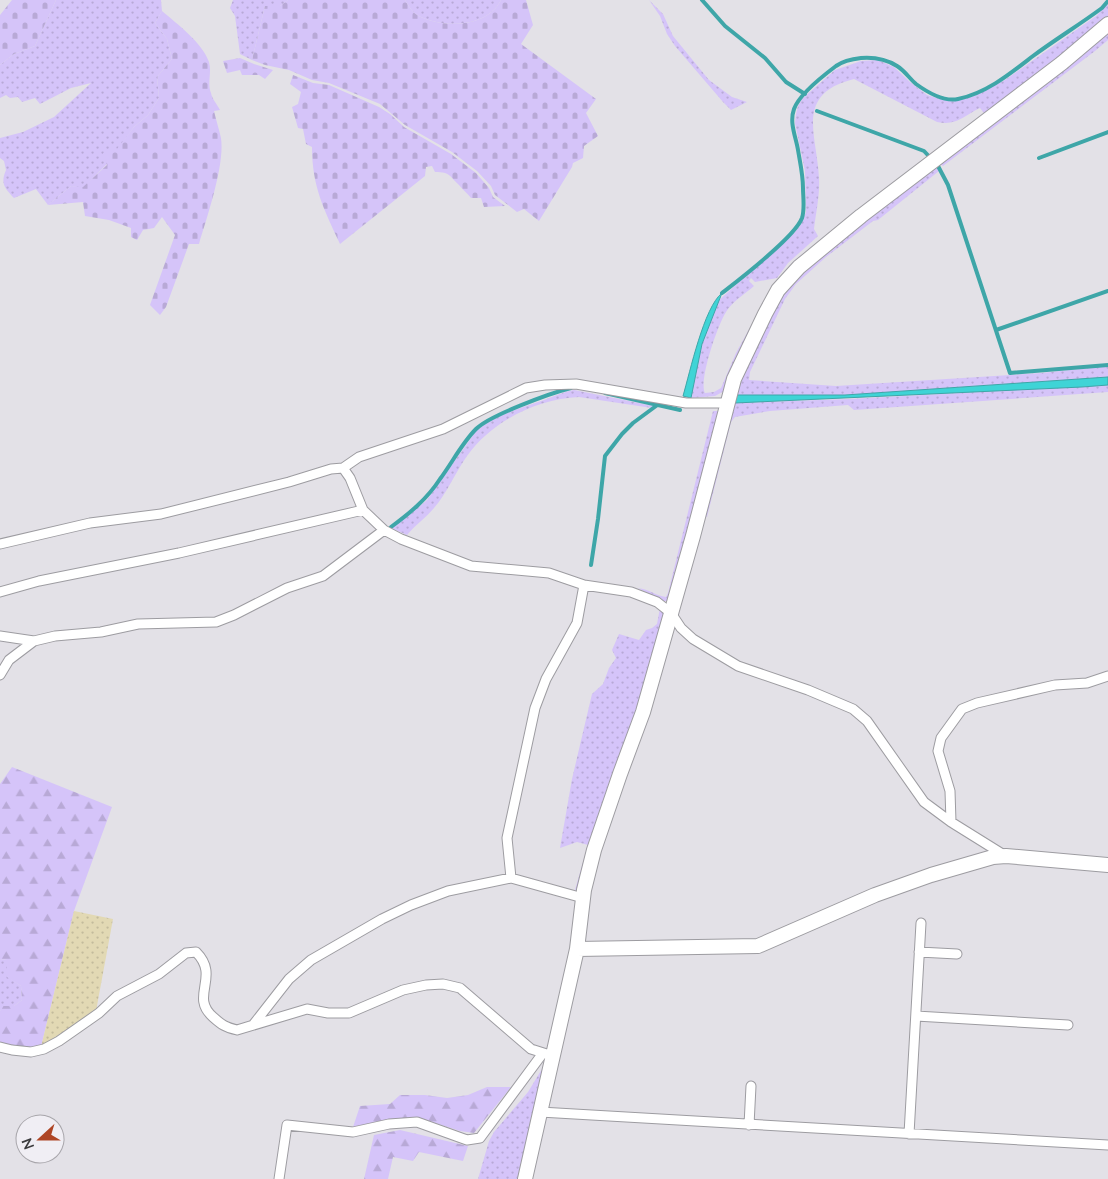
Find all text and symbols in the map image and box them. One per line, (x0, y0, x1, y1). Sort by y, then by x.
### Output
north arrow (15, 1114, 65, 1164)
text: N (18, 1136, 37, 1152)

